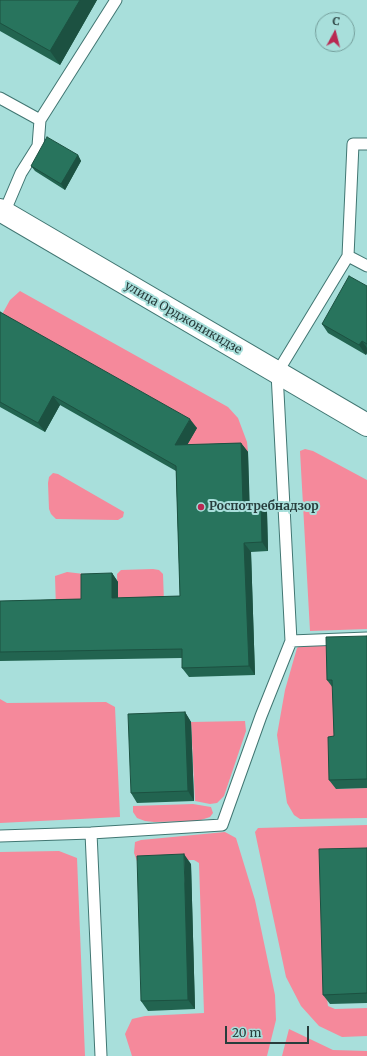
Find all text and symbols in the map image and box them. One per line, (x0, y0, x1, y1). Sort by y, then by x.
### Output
north arrow (315, 12, 355, 52)
text: С (332, 14, 341, 28)
street label: улица Орджоникидзе (122, 279, 244, 357)
place label: Роспотребнадзор (209, 500, 319, 514)
marker: Роспотребнадзор (196, 502, 206, 512)
scale bar (227, 1018, 311, 1044)
text: 20 m (232, 1025, 261, 1040)

